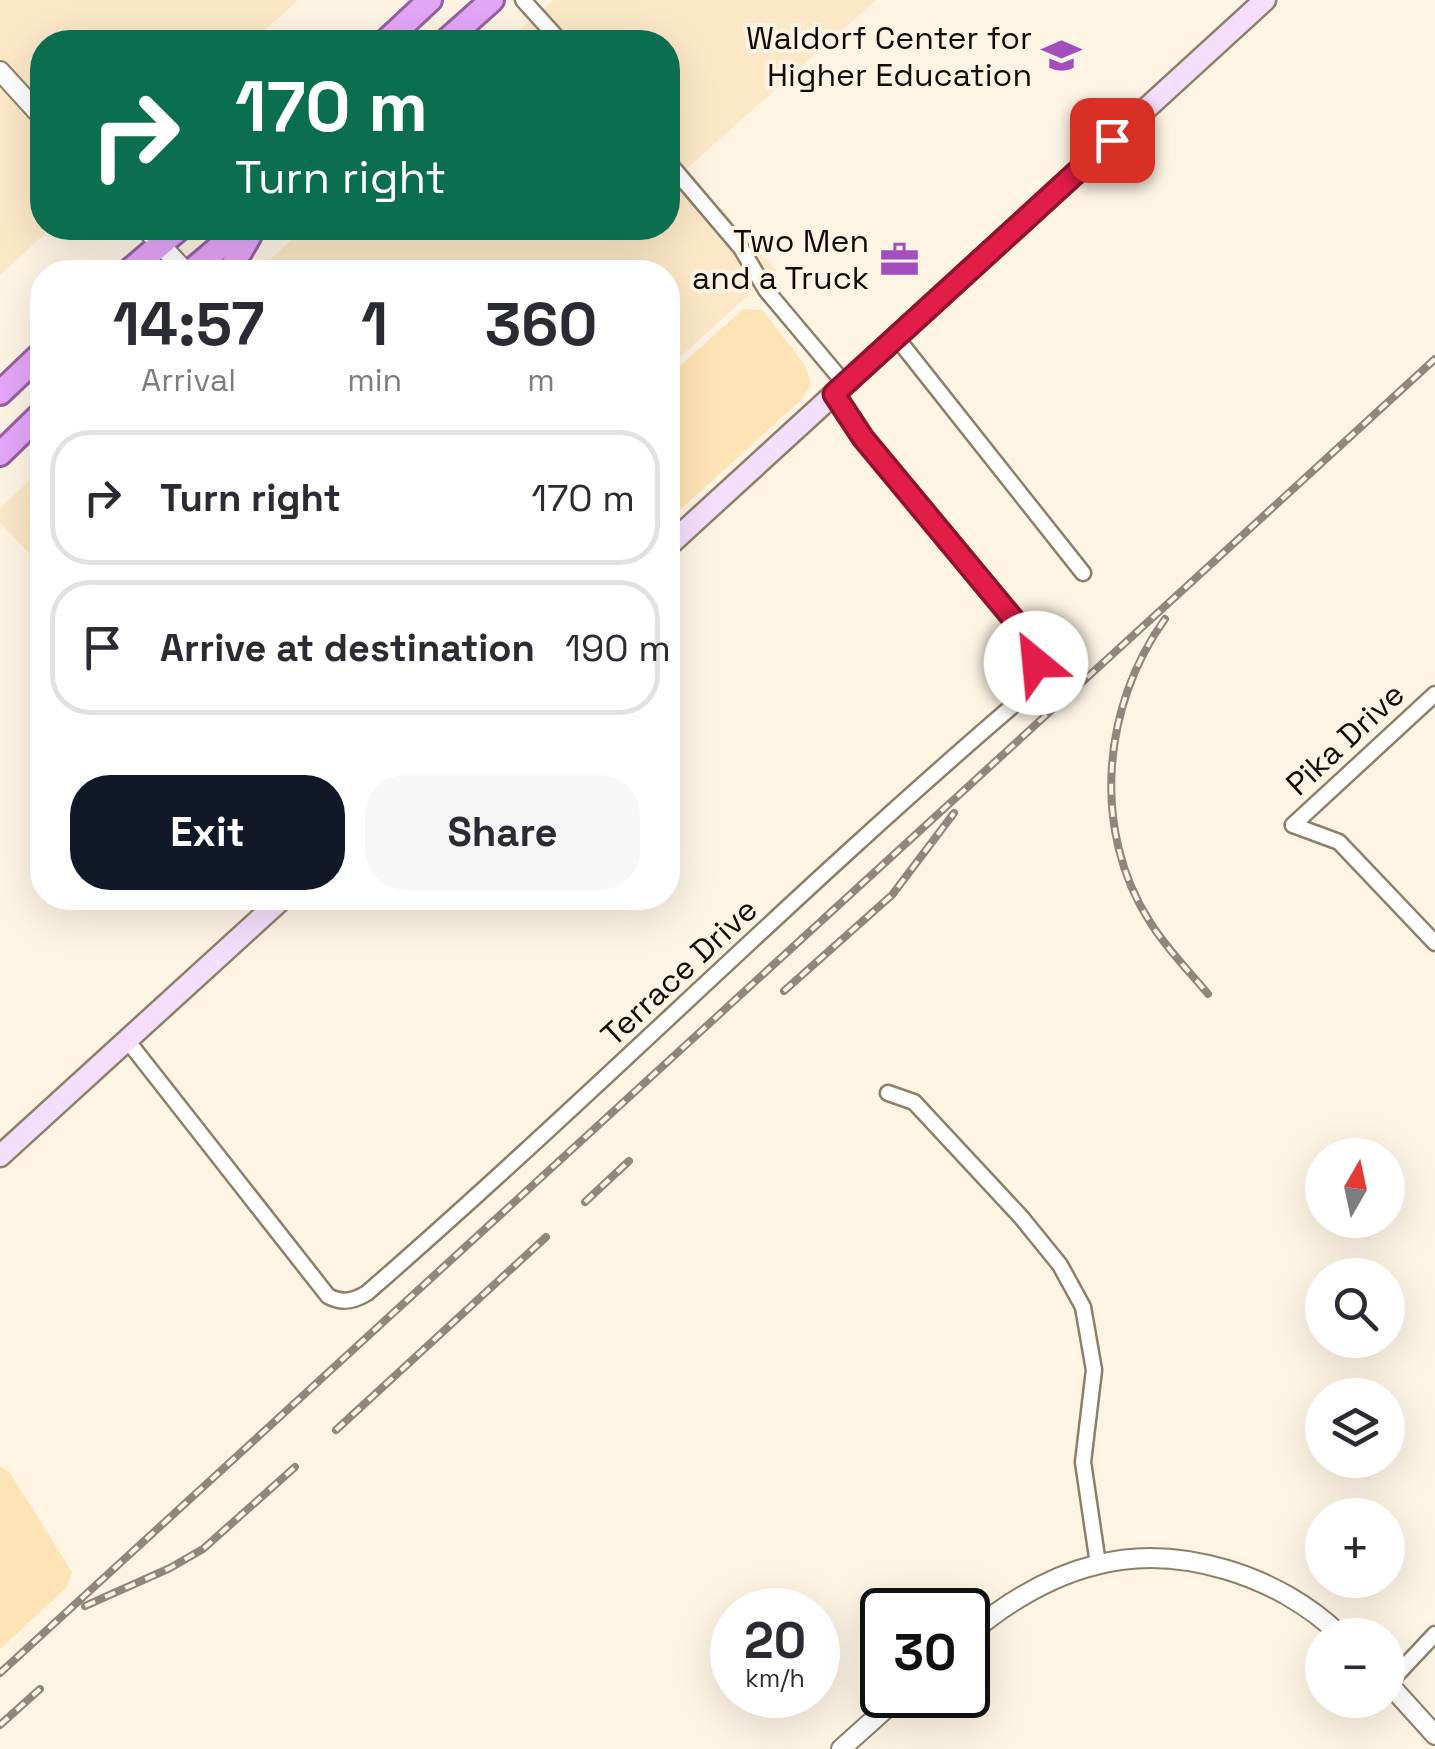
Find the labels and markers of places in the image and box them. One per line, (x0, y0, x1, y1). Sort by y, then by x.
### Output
place label: Waldorf Center for Higher Education (746, 18, 1032, 95)
school or university icon: Waldorf Center for Higher Education (1041, 35, 1083, 77)
pin (1070, 98, 1155, 183)
place label: Two Men and a Truck (692, 221, 869, 298)
office icon: Two Men and a Truck (878, 238, 920, 280)

